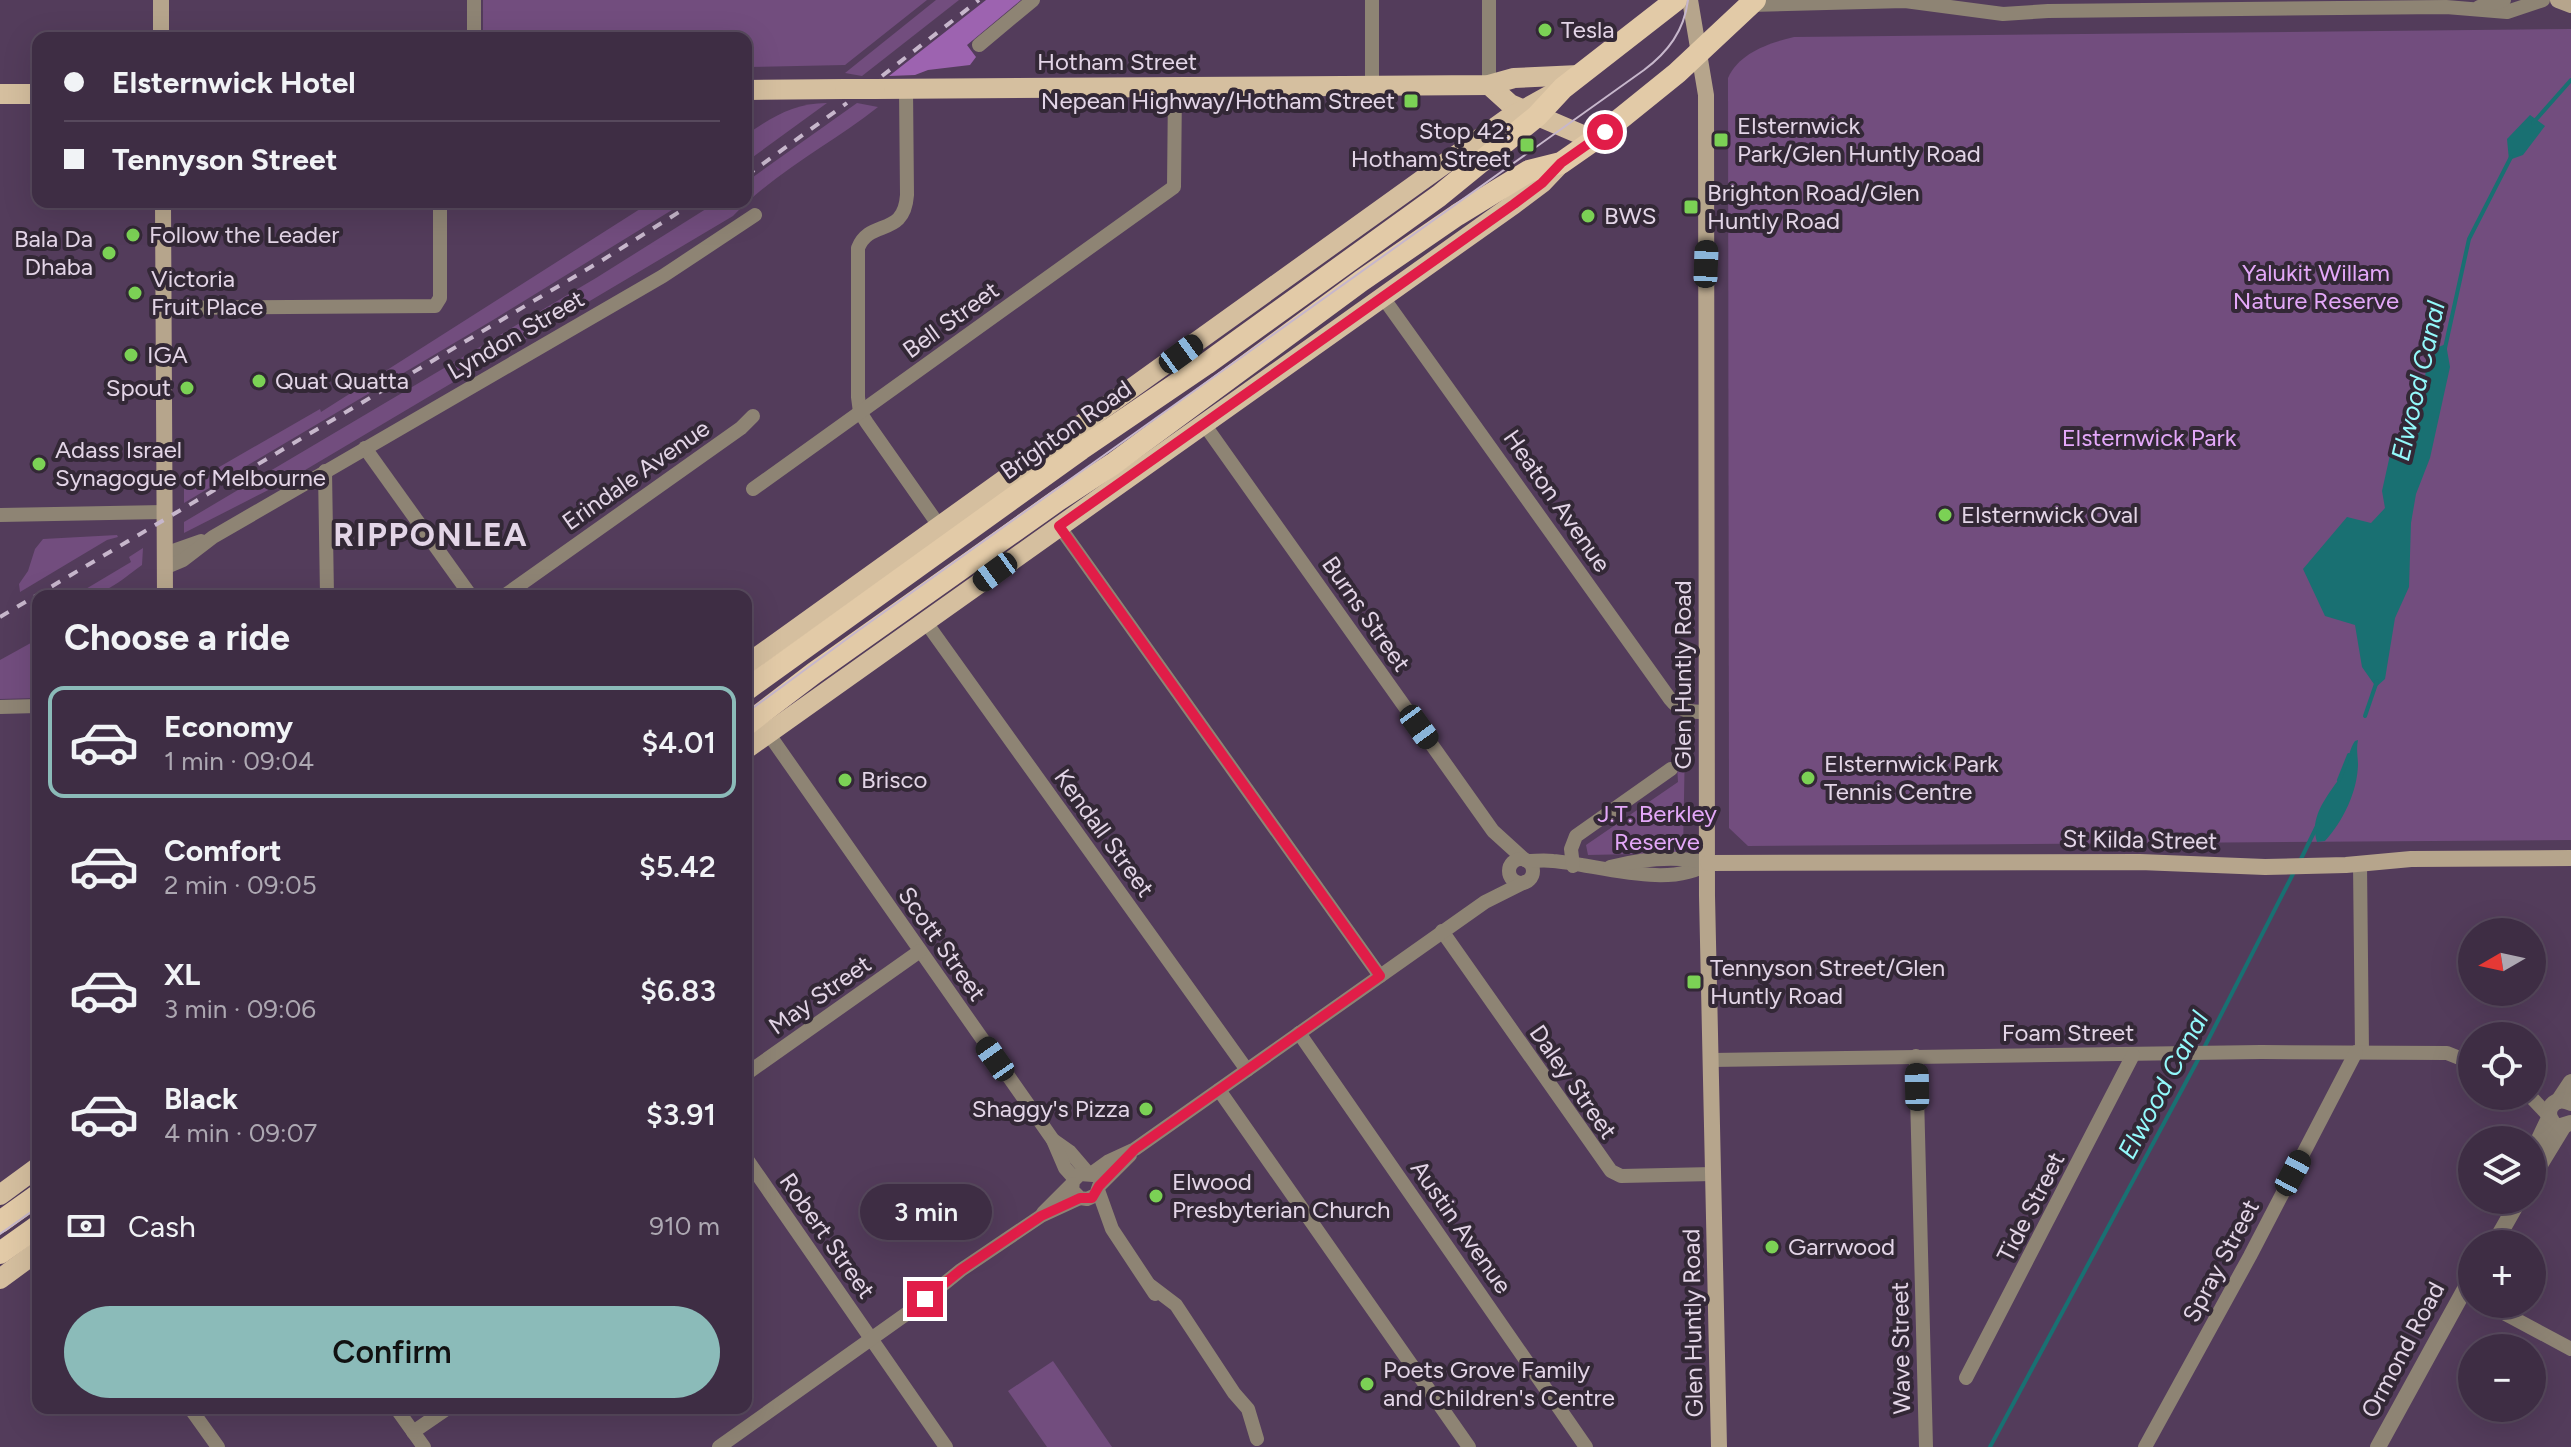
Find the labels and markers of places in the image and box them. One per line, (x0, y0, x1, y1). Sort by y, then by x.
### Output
place label: Tesla (1561, 15, 1615, 44)
marker: Tesla (1536, 21, 1554, 39)
place label: Nepean Highway/Hotham Street (1041, 86, 1395, 115)
marker: Nepean Highway/Hotham Street (1402, 92, 1420, 110)
place label: Elsternwick Park/Glen Huntly Road (1737, 111, 1981, 168)
place label: Stop 42: Hotham Street (1351, 116, 1511, 173)
marker: Elsternwick Park/Glen Huntly Road (1712, 131, 1730, 149)
marker: Stop 42: Hotham Street (1518, 136, 1536, 154)
place label: Brighton Road/Glen Huntly Road (1707, 178, 1920, 235)
marker: Brighton Road/Glen Huntly Road (1682, 198, 1700, 216)
place label: BWS (1604, 201, 1656, 230)
marker: BWS (1579, 207, 1597, 225)
place label: Follow the Leader (149, 220, 339, 249)
place label: Bala Da Dhaba (14, 224, 93, 281)
marker: Follow the Leader (124, 226, 142, 244)
marker: Bala Da Dhaba (100, 244, 118, 262)
place label: Victoria Fruit Place (151, 264, 263, 321)
marker: Victoria Fruit Place (126, 284, 144, 302)
place label: IGA (147, 340, 189, 369)
marker: IGA (122, 346, 140, 364)
place label: Quat Quatta (275, 366, 409, 395)
marker: Quat Quatta (250, 372, 268, 390)
place label: Spout (106, 373, 171, 402)
marker: Spout (178, 379, 196, 397)
place label: Adass Israel Synagogue of Melbourne (55, 435, 326, 492)
marker: Adass Israel Synagogue of Melbourne (30, 455, 48, 473)
place label: Elsternwick Oval (1961, 500, 2138, 529)
marker: Elsternwick Oval (1936, 506, 1954, 524)
place label: Elsternwick Park Tennis Centre (1824, 749, 1999, 806)
place label: Brisco (861, 765, 927, 794)
marker: Elsternwick Park Tennis Centre (1799, 769, 1817, 787)
marker: Brisco (836, 771, 854, 789)
place label: Tennyson Street/Glen Huntly Road (1710, 953, 1945, 1010)
marker: Tennyson Street/Glen Huntly Road (1685, 973, 1703, 991)
place label: Shaggy's Pizza (972, 1094, 1130, 1123)
marker: Shaggy's Pizza (1137, 1100, 1155, 1118)
place label: Elwood Presbyterian Church (1172, 1167, 1391, 1224)
marker: Elwood Presbyterian Church (1147, 1187, 1165, 1205)
place label: Garrwood (1788, 1232, 1895, 1261)
marker: Garrwood (1763, 1238, 1781, 1256)
place label: Poets Grove Family and Children's Centre (1383, 1355, 1615, 1412)
marker: Poets Grove Family and Children's Centre (1358, 1375, 1376, 1393)

